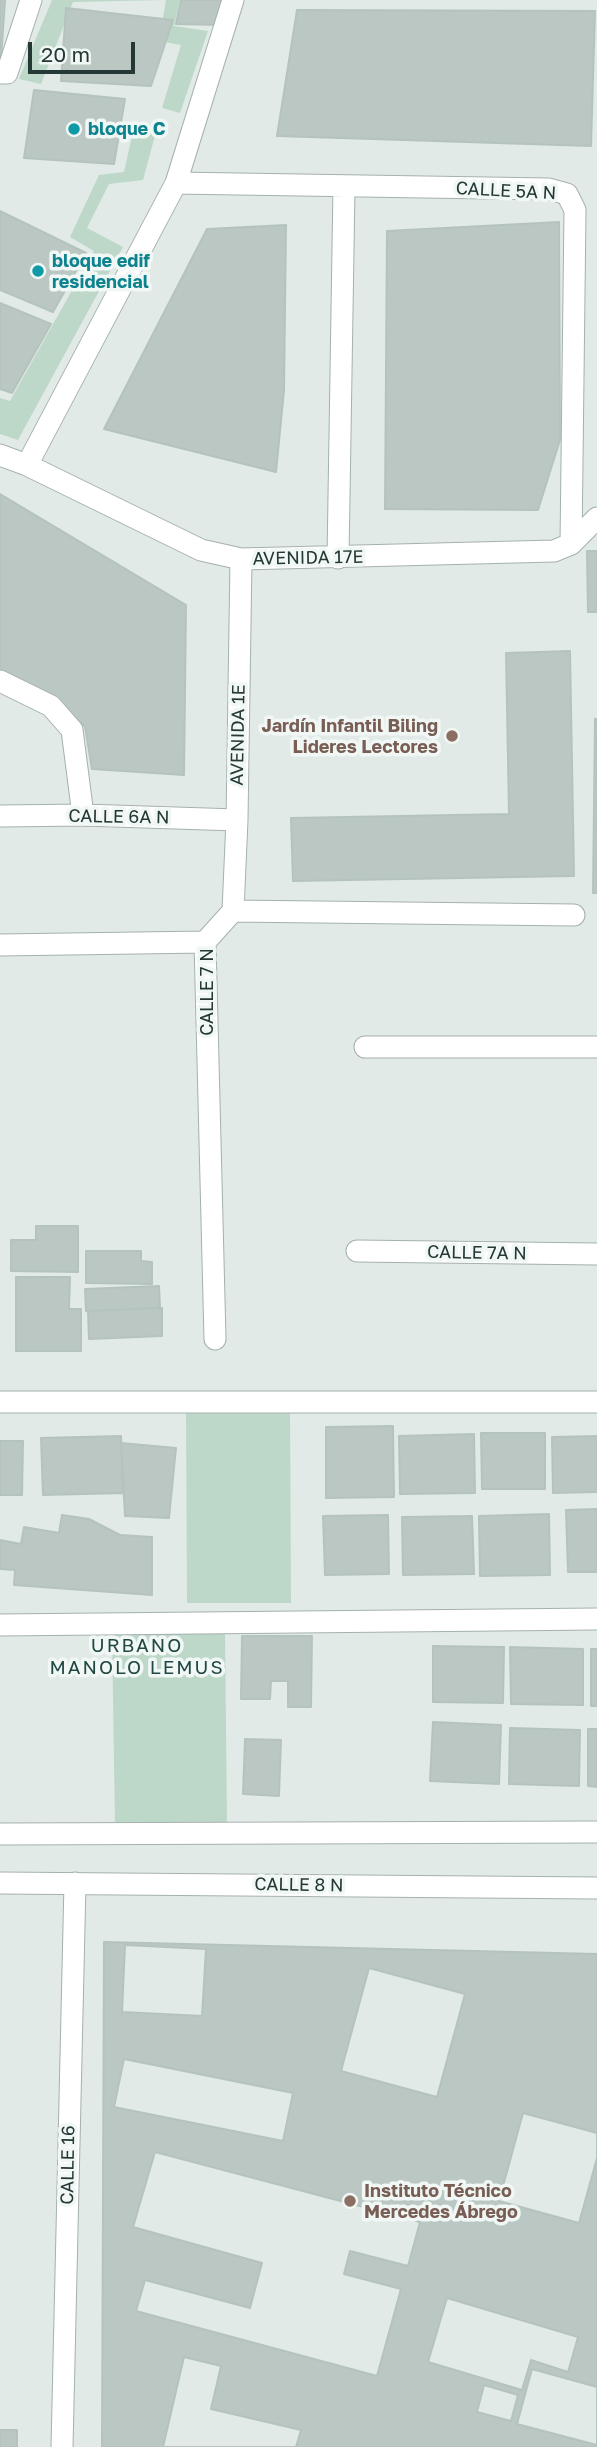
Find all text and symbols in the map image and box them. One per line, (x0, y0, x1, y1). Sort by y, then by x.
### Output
scale bar (32, 28, 138, 72)
text: 20 m (41, 41, 90, 67)
place label: bloque C (88, 118, 165, 140)
marker: bloque C (66, 121, 82, 137)
street label: CALLE 5A N (455, 178, 557, 204)
place label: bloque edif residencial (52, 250, 150, 292)
marker: bloque edif residencial (30, 263, 46, 279)
street label: AVENIDA 17E (252, 546, 364, 570)
street label: AVENIDA 1E (226, 684, 250, 786)
place label: Jardín Infantil Biling Lideres Lectores (261, 715, 438, 758)
marker: Jardín Infantil Biling Lideres Lectores (444, 728, 460, 744)
street label: CALLE 6A N (68, 805, 170, 829)
street label: CALLE 7 N (196, 948, 218, 1036)
street label: CALLE 7A N (427, 1241, 527, 1265)
district label: URBANO MANOLO LEMUS (51, 1635, 223, 1679)
street label: CALLE 8 N (254, 1873, 344, 1897)
street label: CALLE 16 (57, 2125, 79, 2205)
place label: Instituto Técnico Mercedes Ábrego (364, 2180, 518, 2222)
marker: Instituto Técnico Mercedes Ábrego (342, 2193, 358, 2209)

